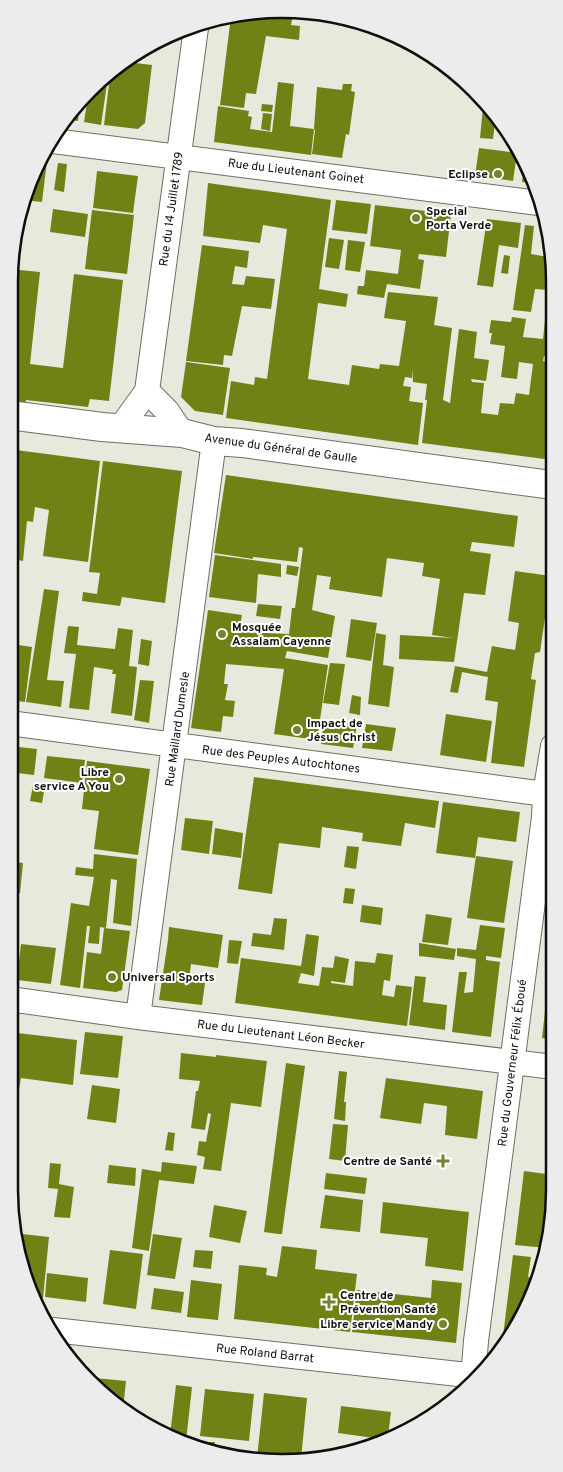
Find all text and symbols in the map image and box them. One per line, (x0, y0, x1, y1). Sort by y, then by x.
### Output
street label: Rue du 14 Juillet 1789 (156, 151, 188, 267)
street label: Rue du Lieutenant Goinet (227, 156, 365, 188)
place label: Eclipse (448, 167, 488, 183)
marker: Eclipse (492, 168, 504, 180)
place label: Special Porta Verde (426, 204, 492, 234)
marker: Special Porta Verde (410, 212, 422, 224)
street label: Avenue du Général de Gaulle (203, 430, 358, 468)
place label: Mosquée Assalam Cayenne (232, 620, 332, 650)
marker: Mosquée Assalam Cayenne (216, 628, 228, 640)
street label: Rue Maillard Dumesle (162, 671, 194, 788)
place label: Impact de Jésus Christ (307, 716, 376, 746)
marker: Impact de Jésus Christ (291, 724, 303, 736)
street label: Rue des Peuples Autochtones (201, 742, 361, 778)
place label: Libre service A You (34, 765, 109, 795)
marker: Libre service A You (113, 773, 125, 785)
place label: Universal Sports (122, 970, 215, 986)
marker: Universal Sports (106, 971, 118, 983)
street label: Rue du Gouverneur Félix Éboué (495, 979, 531, 1148)
street label: Rue du Lieutenant Léon Becker (196, 1017, 366, 1053)
place label: Centre de Santé (343, 1154, 432, 1170)
marker: Centre de Santé (436, 1154, 450, 1168)
place label: Centre de Prévention Santé (340, 1288, 437, 1318)
marker: Centre de Prévention Santé (322, 1295, 336, 1309)
place label: Libre service Mandy (320, 1317, 433, 1333)
marker: Libre service Mandy (437, 1318, 449, 1330)
street label: Rue Roland Barrat (215, 1341, 315, 1367)

